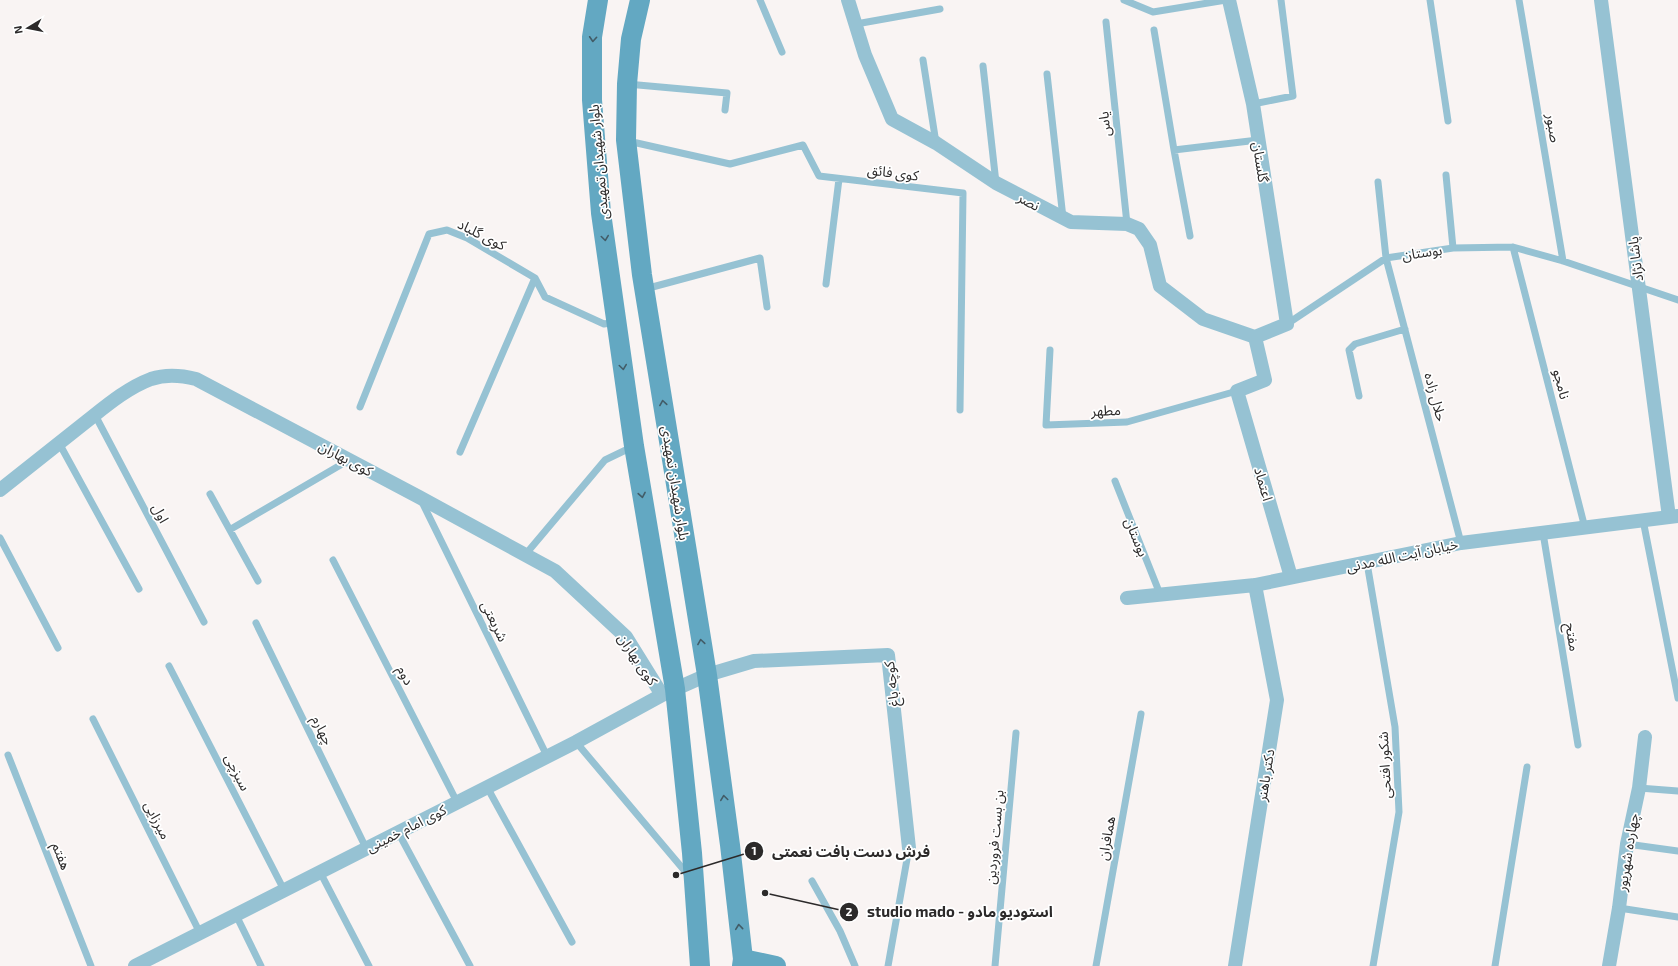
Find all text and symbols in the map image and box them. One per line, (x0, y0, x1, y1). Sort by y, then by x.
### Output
north arrow (8, 8, 48, 48)
text: N (11, 25, 25, 35)
one-way arrow (588, 36, 597, 42)
street label: بلوار شهیدان تمهیدی (584, 103, 613, 220)
street label: یاس (1094, 110, 1115, 137)
street label: صبور (1542, 111, 1565, 144)
street label: گلستان (1248, 141, 1273, 184)
street label: کوی فائق (866, 160, 920, 186)
street label: نصر (1014, 188, 1043, 215)
street label: کوی گلباد (455, 215, 509, 254)
one-way arrow (600, 235, 609, 241)
street label: پاشا نژاد (1624, 235, 1648, 283)
street label: بوستان (1401, 241, 1443, 264)
one-way arrow (618, 364, 627, 370)
street label: نامجو (1549, 367, 1574, 401)
street label: حلال زاده (1420, 371, 1451, 424)
one-way arrow (659, 400, 668, 406)
street label: مطهر (1090, 401, 1121, 420)
street label: بلوار شهیدان تمهیدی (658, 425, 693, 542)
street label: کوی بهاران (316, 437, 376, 480)
street label: اعتماد (1251, 465, 1277, 503)
one-way arrow (637, 492, 646, 498)
street label: اول (148, 500, 173, 526)
street label: بوستان (1121, 515, 1153, 559)
street label: خیابان آیت الله مدنی (1344, 535, 1460, 576)
street label: شریعتی (477, 598, 512, 645)
street label: مفتح (1559, 622, 1584, 653)
street label: کوی بهاران (614, 630, 662, 689)
one-way arrow (697, 639, 706, 645)
street label: کوچه باغ (880, 660, 905, 708)
street label: دوم (391, 662, 418, 689)
street label: چهارم (306, 712, 337, 749)
street label: شکور افتحی (1374, 731, 1395, 799)
street label: دکتر باهنر (1252, 747, 1279, 803)
street label: سبزچی (220, 751, 255, 794)
street label: بن بست فروردین (981, 789, 1008, 885)
one-way arrow (720, 795, 729, 801)
street label: میرزایی (140, 798, 175, 842)
street label: کوی امام خمینی (363, 800, 450, 858)
street label: چهارده شهریور (1612, 812, 1644, 894)
street label: همافران (1094, 815, 1119, 862)
callout: فرش دست بافت نعمتی (744, 838, 938, 865)
street label: هفتم (46, 840, 75, 873)
text: فرش دست بافت نعمتی (772, 842, 930, 861)
text: 1 (751, 843, 757, 857)
callout: studio mado - استودیو مادو (839, 898, 1061, 925)
text: studio mado - استودیو مادو (867, 902, 1053, 921)
text: 2 (846, 904, 853, 918)
one-way arrow (735, 924, 744, 930)

